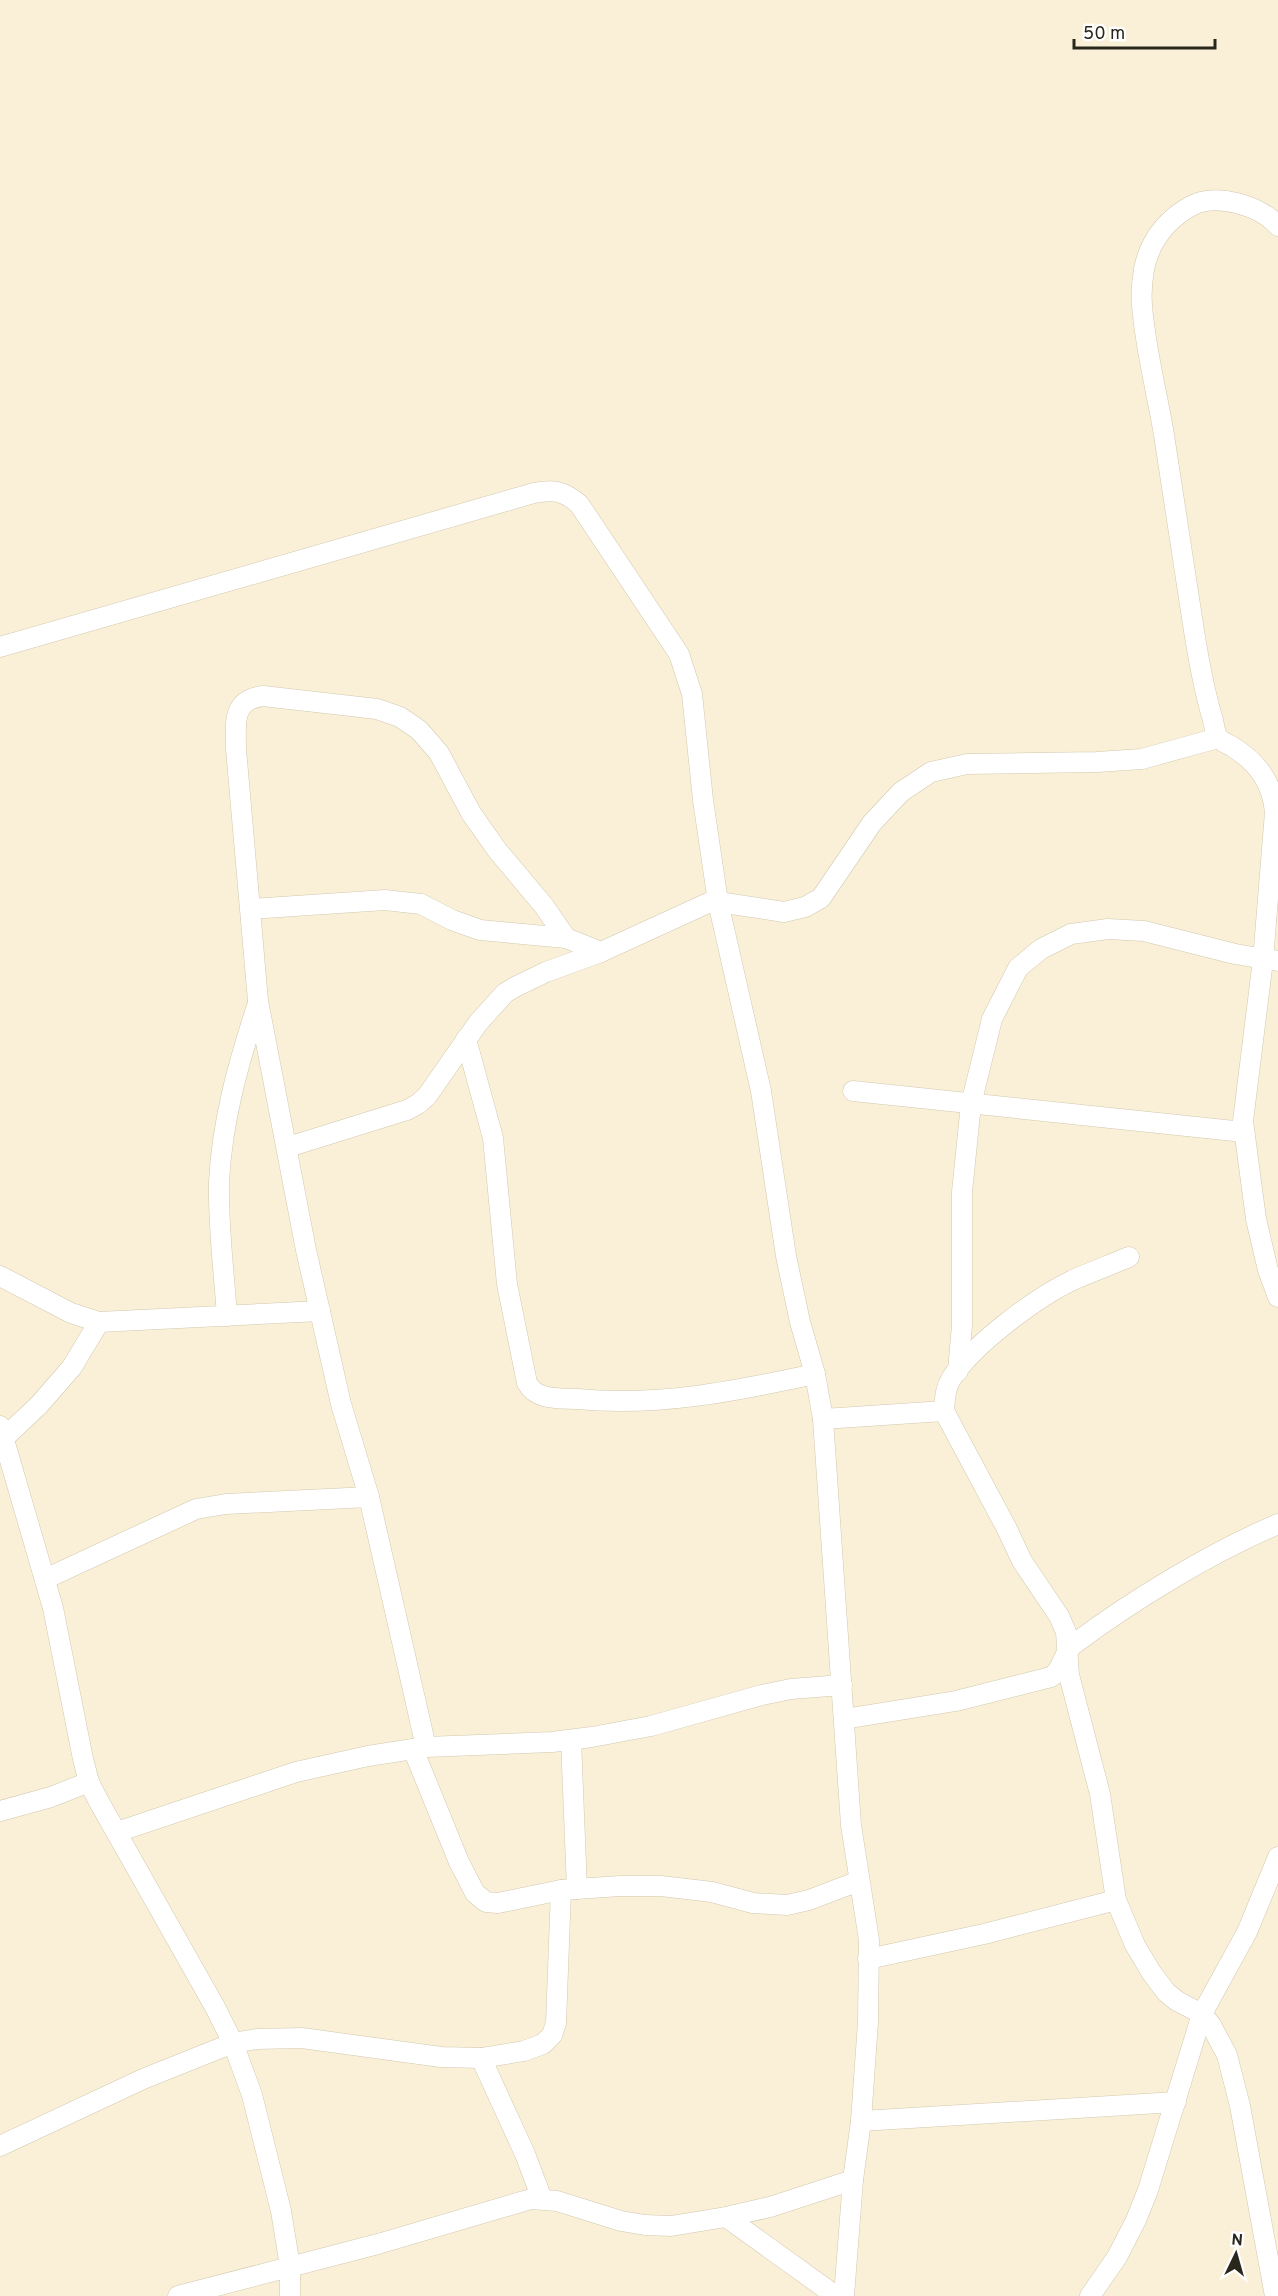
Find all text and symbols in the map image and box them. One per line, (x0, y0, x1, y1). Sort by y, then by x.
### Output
scale bar (1074, 12, 1215, 50)
text: 50 m (1083, 23, 1125, 46)
north arrow (1206, 2224, 1266, 2284)
text: N (1231, 2231, 1244, 2252)

